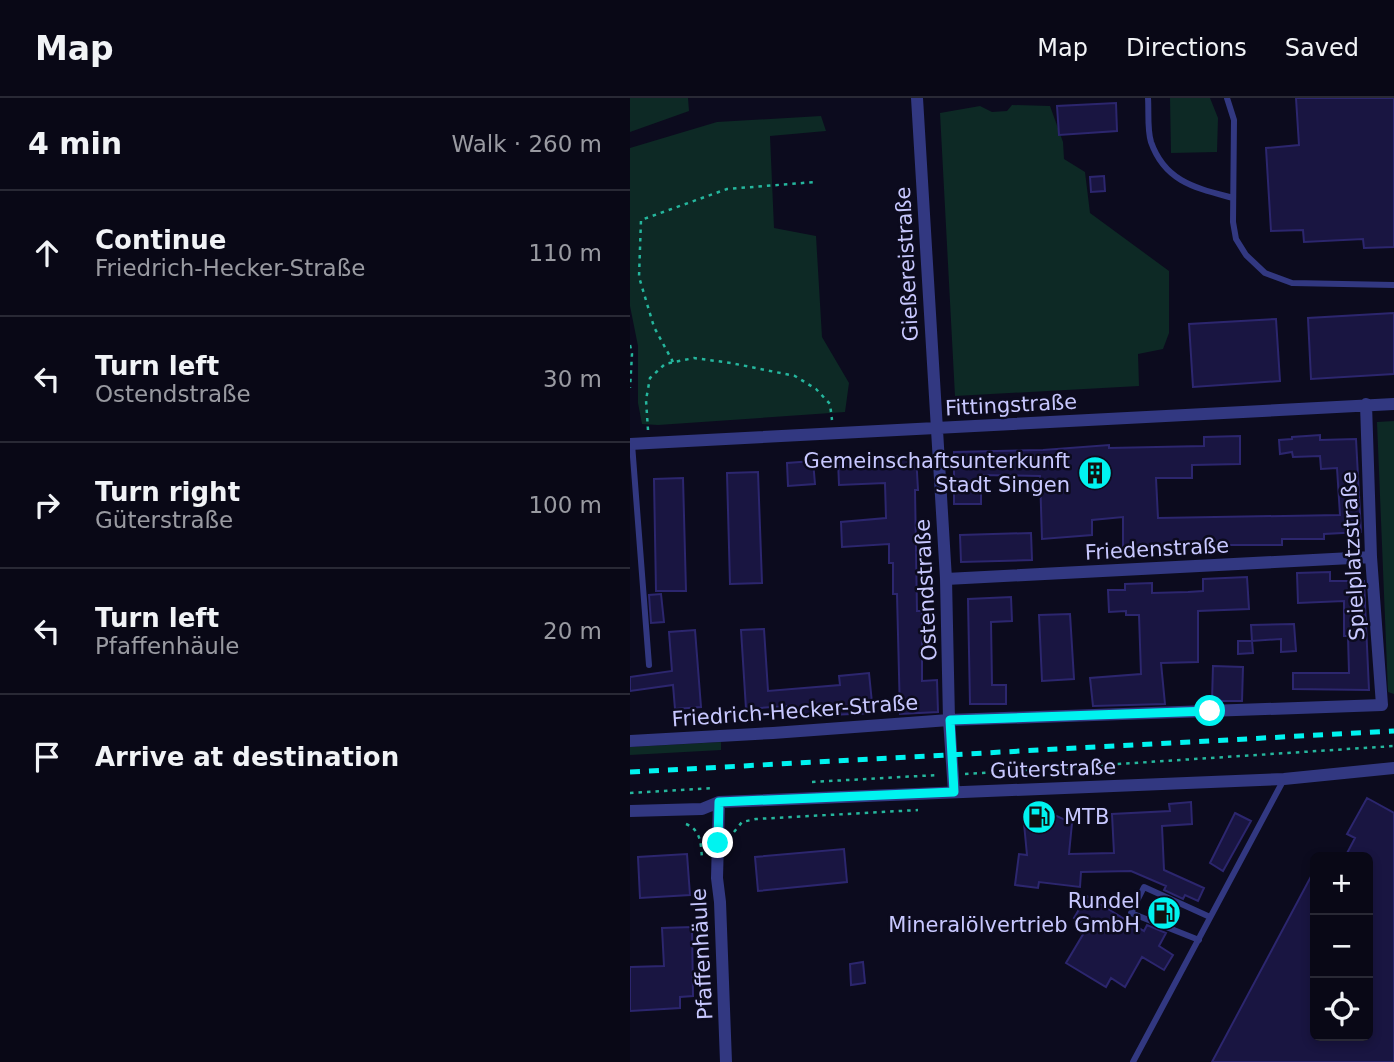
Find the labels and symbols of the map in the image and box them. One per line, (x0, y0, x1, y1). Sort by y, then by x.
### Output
street label: Gießereistraße (891, 186, 923, 342)
street label: Fittingstraße (944, 390, 1078, 420)
place label: Gemeinschaftsunterkunft Stadt Singen (804, 449, 1070, 497)
building icon: Gemeinschaftsunterkunft Stadt Singen (1076, 454, 1114, 492)
street label: Spielplatzstraße (1337, 471, 1369, 641)
street label: Ostendstraße (910, 518, 942, 662)
street label: Friedenstraße (1084, 533, 1230, 565)
street label: Friedrich-Hecker-Straße (671, 690, 919, 732)
route start (1194, 695, 1225, 726)
street label: Güterstraße (990, 755, 1116, 783)
fuel station icon: MTB (1020, 798, 1058, 836)
place label: MTB (1064, 805, 1109, 829)
route end (702, 827, 733, 858)
street label: Pfaffenhäule (687, 888, 717, 1020)
place label: Rundel Mineralölvertrieb GmbH (888, 889, 1140, 937)
fuel station icon: Rundel Mineralölvertrieb GmbH (1145, 894, 1183, 932)

